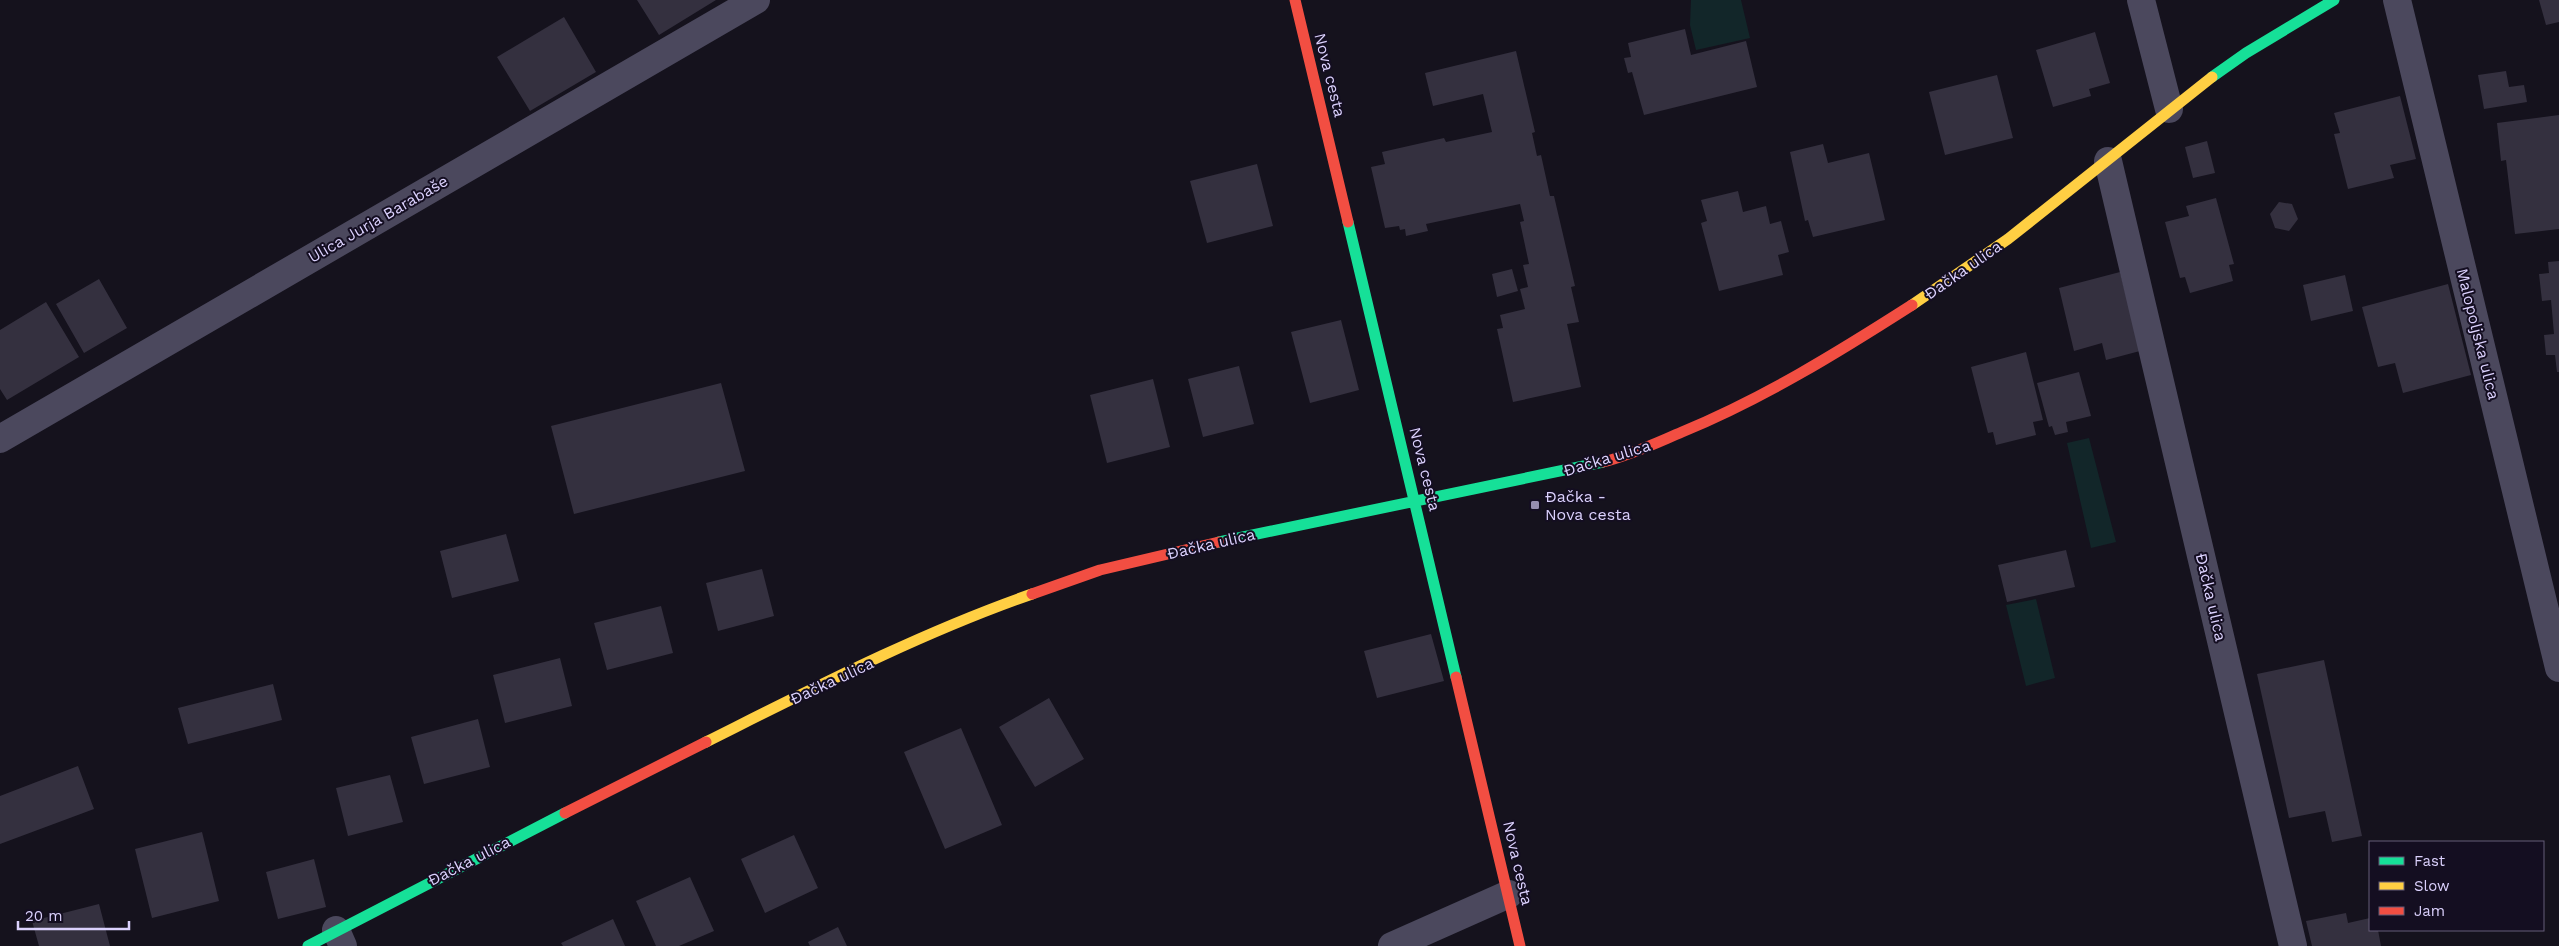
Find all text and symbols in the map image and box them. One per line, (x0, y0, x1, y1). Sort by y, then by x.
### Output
street label: Nova cesta (1310, 31, 1350, 119)
street label: Ulica Jurja Barabaše (305, 171, 451, 267)
street label: Đačka ulica (1921, 236, 2005, 304)
street label: Malopoljska ulica (2453, 266, 2503, 402)
street label: Nova cesta (1405, 425, 1445, 513)
street label: Đačka ulica (1561, 436, 1653, 480)
place label: Đačka - Nova cesta (1545, 487, 1631, 524)
marker: Đačka - Nova cesta (1529, 499, 1541, 511)
street label: Đačka ulica (1165, 525, 1257, 563)
street label: Đačka ulica (2192, 551, 2230, 643)
street label: Đačka ulica (787, 653, 877, 709)
street label: Nova cesta (1499, 819, 1537, 907)
street label: Đačka ulica (425, 832, 513, 890)
legend (2369, 841, 2544, 931)
text: Fast (2414, 852, 2446, 870)
text: Slow (2414, 877, 2450, 895)
scale bar (18, 898, 129, 930)
text: Jam (2414, 902, 2445, 920)
text: 20 m (25, 907, 63, 925)

